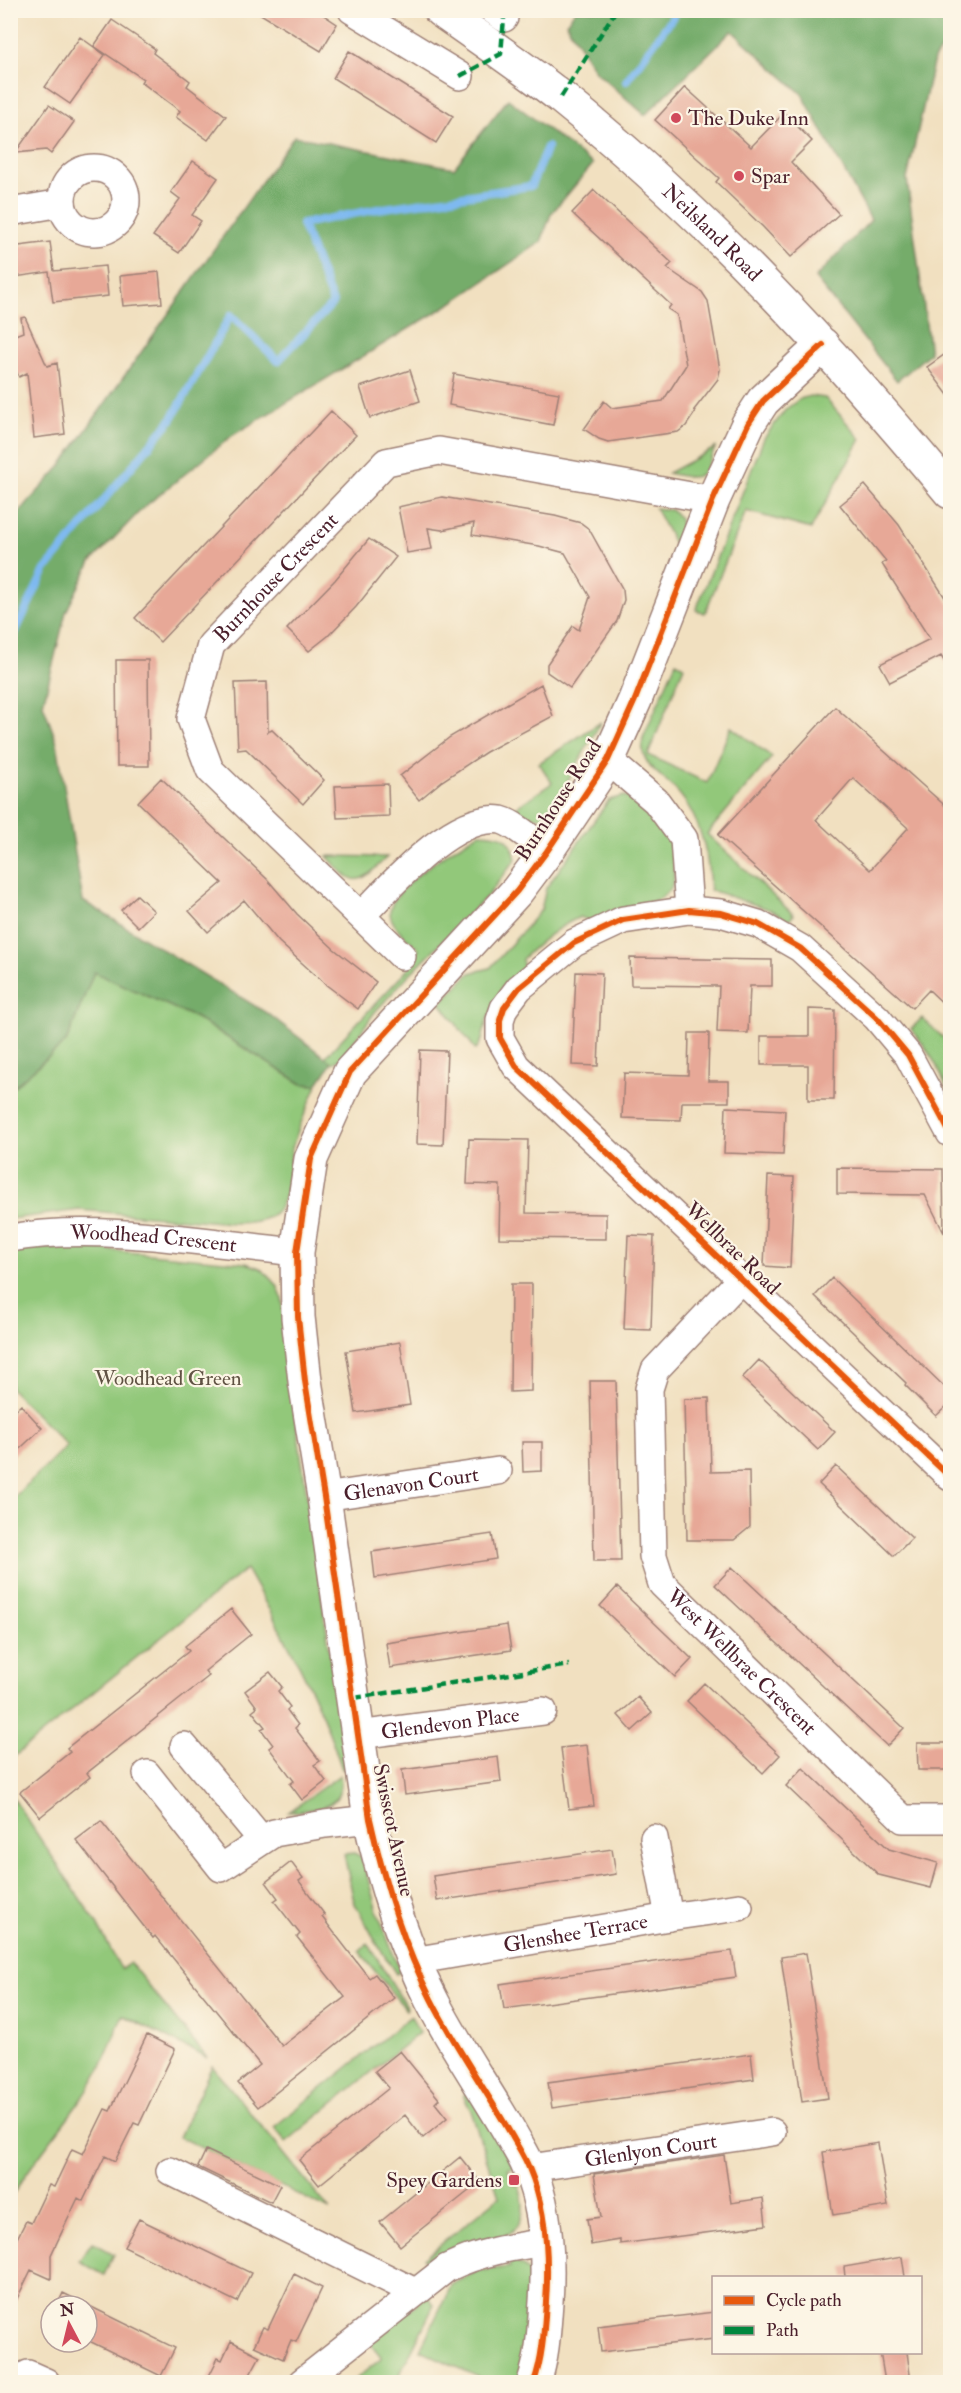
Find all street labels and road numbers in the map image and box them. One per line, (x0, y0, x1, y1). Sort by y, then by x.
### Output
street label: Neilsland Road (656, 178, 768, 288)
street label: Burnhouse Crescent (208, 507, 344, 648)
street label: Burnhouse Road (509, 734, 608, 866)
street label: Wellbrae Road (678, 1195, 787, 1301)
street label: Woodhead Crescent (69, 1220, 238, 1259)
street label: Glenavon Court (342, 1461, 481, 1508)
street label: West Wellbrae Crescent (660, 1582, 822, 1742)
street label: Glendevon Place (379, 1701, 521, 1746)
street label: Swisscot Avenue (366, 1761, 421, 1899)
street label: Glenshee Terrace (501, 1908, 650, 1959)
street label: Glenlyon Court (583, 2127, 719, 2174)

